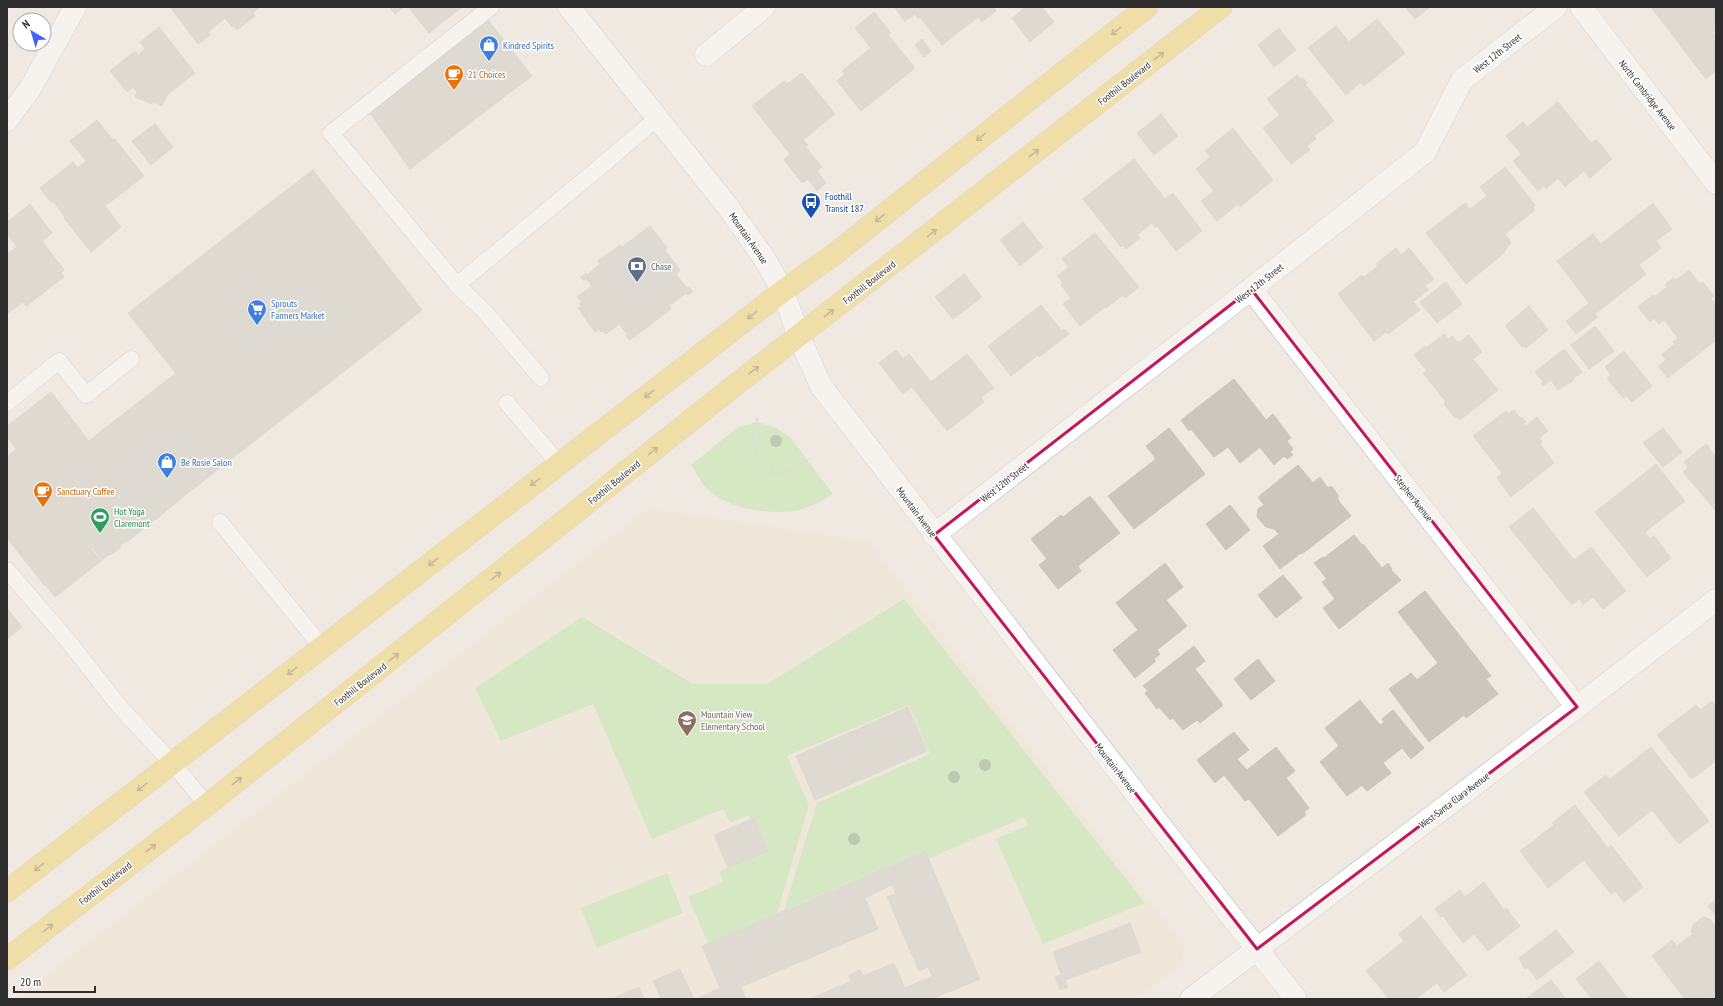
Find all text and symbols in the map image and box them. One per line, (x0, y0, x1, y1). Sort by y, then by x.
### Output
north arrow (12, 12, 52, 52)
text: N (19, 17, 33, 31)
one-way arrow (1111, 27, 1122, 35)
street label: West 12th Street (1471, 30, 1524, 76)
shop icon: Kindred Spirits (478, 34, 500, 62)
place label: Kindred Spirits (503, 39, 555, 52)
one-way arrow (1153, 51, 1164, 60)
street label: North Cambridge Avenue (1616, 57, 1679, 133)
street label: Foothill Boulevard (1095, 59, 1153, 108)
cafe icon: 21 Choices (443, 63, 465, 91)
place label: 21 Choices (468, 68, 506, 81)
one-way arrow (976, 133, 987, 141)
one-way arrow (1029, 149, 1040, 157)
place label: Foothill Transit 187 (825, 190, 864, 215)
bus stop icon: Foothill Transit 187 (800, 191, 822, 219)
street label: Mountain Avenue (726, 210, 771, 267)
one-way arrow (874, 214, 885, 223)
one-way arrow (926, 229, 937, 237)
bank icon: Chase (626, 255, 648, 283)
street label: Foothill Boulevard (840, 258, 898, 307)
place label: Chase (651, 260, 672, 273)
street label: West 12th Street (1233, 260, 1286, 306)
place label: Sprouts Farmers Market (271, 297, 325, 322)
supermarket icon: Sprouts Farmers Market (246, 298, 268, 326)
one-way arrow (824, 309, 835, 317)
one-way arrow (747, 310, 758, 319)
one-way arrow (749, 366, 760, 374)
one-way arrow (644, 390, 655, 398)
one-way arrow (647, 447, 658, 455)
shop icon: Be Rosie Salon (156, 451, 178, 479)
place label: Be Rosie Salon (181, 456, 232, 469)
street label: Foothill Boulevard (586, 457, 643, 507)
street label: West 12th Street (978, 459, 1031, 505)
street label: Stephen Avenue (1391, 472, 1436, 524)
one-way arrow (530, 478, 541, 486)
cafe icon: Sanctuary Coffee (32, 480, 54, 508)
street label: Mountain Avenue (893, 484, 940, 540)
place label: Sanctuary Coffee (57, 485, 114, 498)
place label: Hot Yoga Claremont (114, 505, 150, 530)
sports icon: Hot Yoga Claremont (89, 506, 111, 534)
one-way arrow (427, 557, 438, 566)
one-way arrow (491, 572, 502, 580)
one-way arrow (389, 652, 400, 661)
street label: Foothill Boulevard (331, 660, 389, 709)
one-way arrow (286, 667, 297, 675)
place label: Mountain View Elementary School (701, 708, 766, 733)
school or university icon: Mountain View Elementary School (676, 709, 698, 737)
street label: Mountain Avenue (1092, 741, 1139, 796)
street label: West Santa Clara Avenue (1416, 770, 1492, 831)
one-way arrow (232, 776, 243, 785)
one-way arrow (136, 783, 147, 792)
one-way arrow (145, 844, 156, 853)
street label: Foothill Boulevard (76, 859, 134, 908)
one-way arrow (33, 862, 44, 871)
one-way arrow (42, 923, 53, 932)
scale bar (14, 968, 95, 994)
text: 20 m (20, 974, 41, 989)

